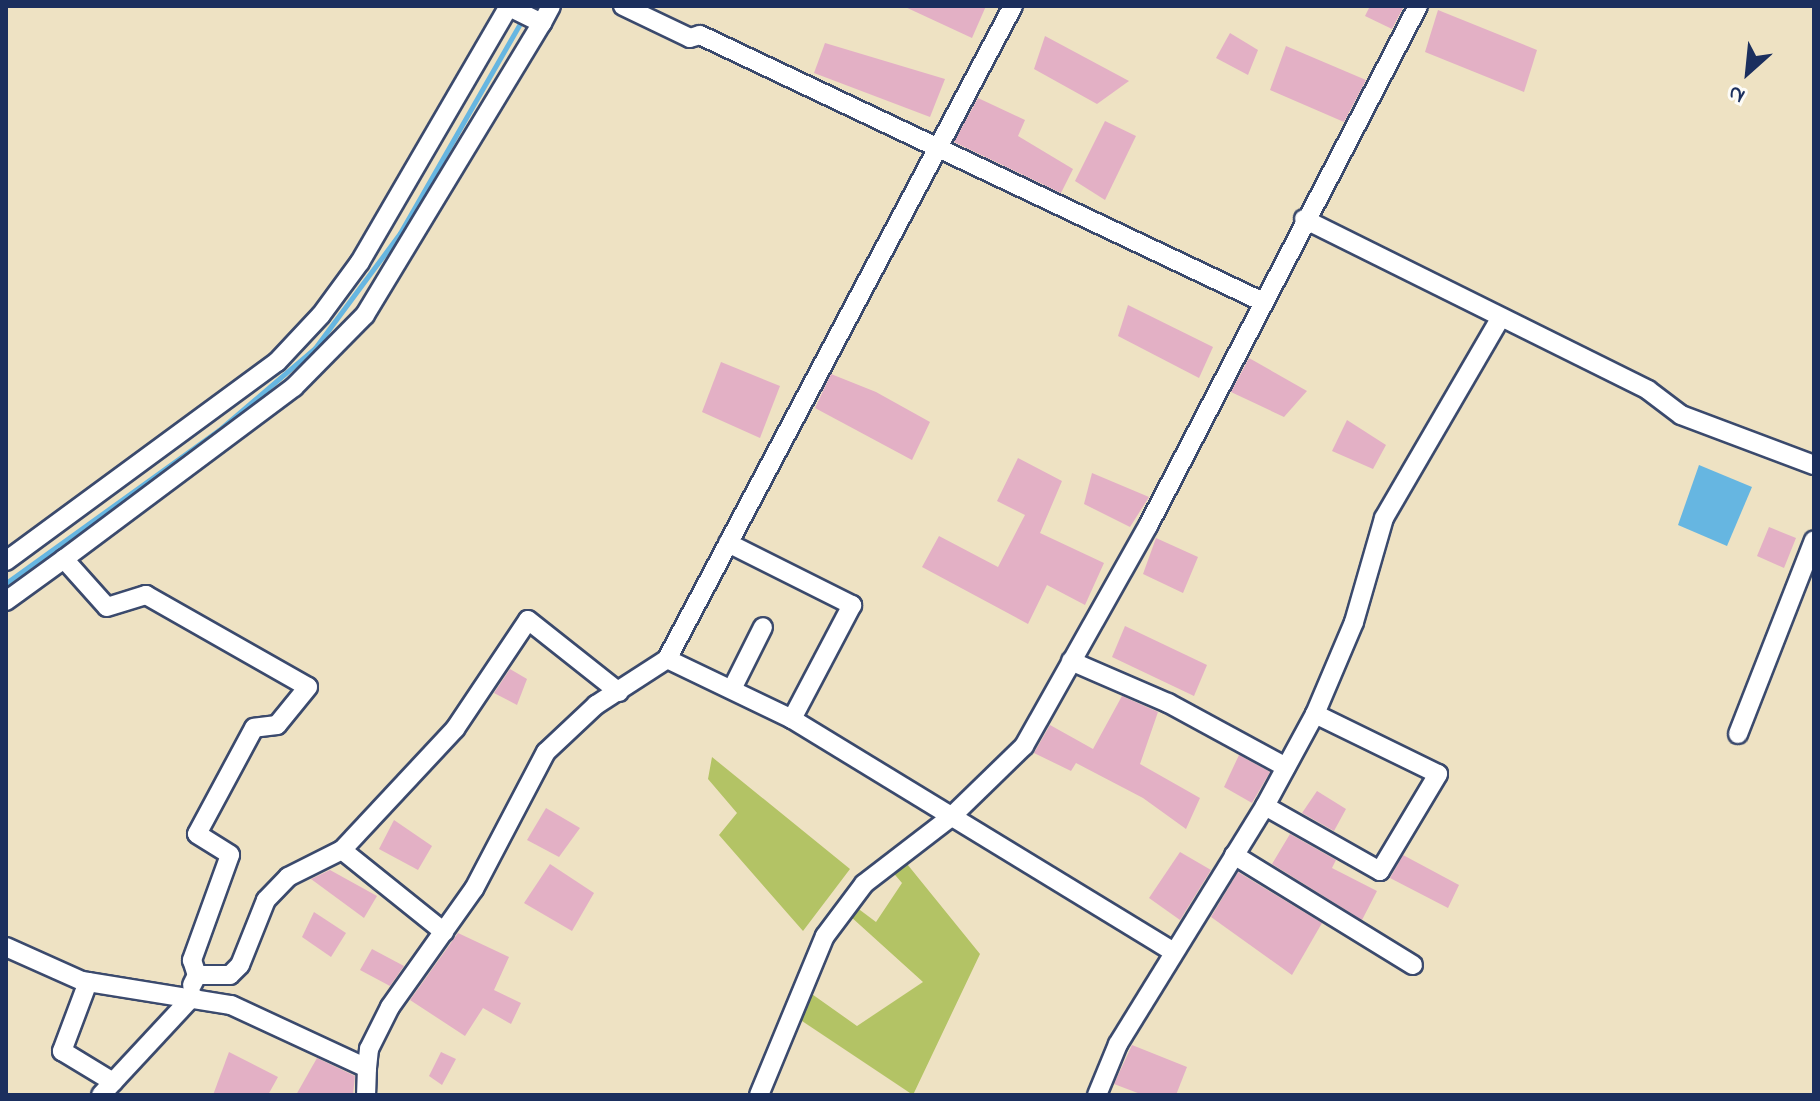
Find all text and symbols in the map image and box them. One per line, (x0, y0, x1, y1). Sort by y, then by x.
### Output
north arrow (1708, 32, 1788, 112)
text: N (1723, 76, 1751, 111)

